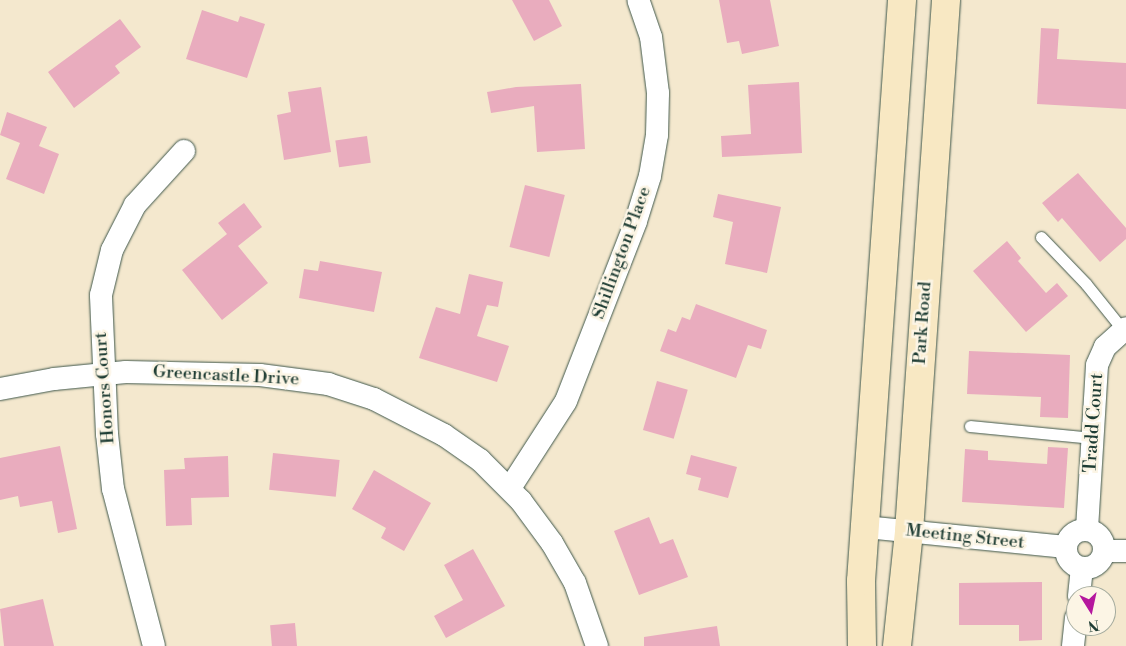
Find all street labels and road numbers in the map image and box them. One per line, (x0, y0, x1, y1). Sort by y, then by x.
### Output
street label: Shillington Place (588, 184, 656, 322)
street label: Park Road (909, 281, 937, 365)
street label: Honors Court (90, 331, 120, 445)
street label: Greencastle Drive (152, 361, 300, 391)
street label: Tradd Court (1080, 372, 1108, 474)
street label: Meeting Street (905, 520, 1025, 554)

